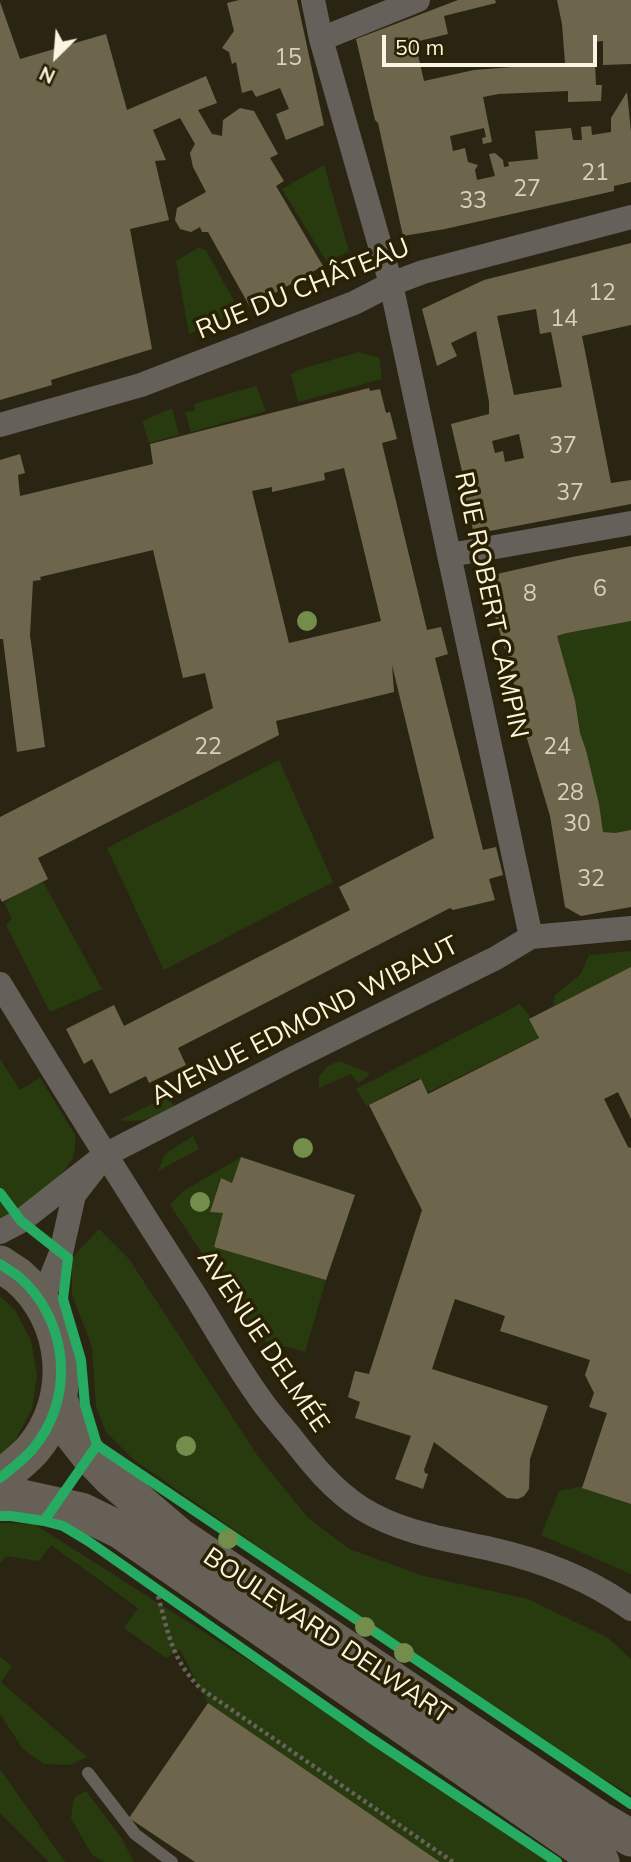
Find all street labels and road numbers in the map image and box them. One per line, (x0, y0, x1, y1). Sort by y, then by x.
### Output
street label: RUE DU CHÂTEAU (192, 232, 414, 346)
street label: RUE ROBERT CAMPIN (447, 469, 535, 741)
street label: AVENUE EDMOND WIBAUT (146, 930, 464, 1112)
street label: AVENUE DELMÉE (190, 1244, 336, 1438)
street label: BOULEVARD DELWART (197, 1541, 457, 1731)

